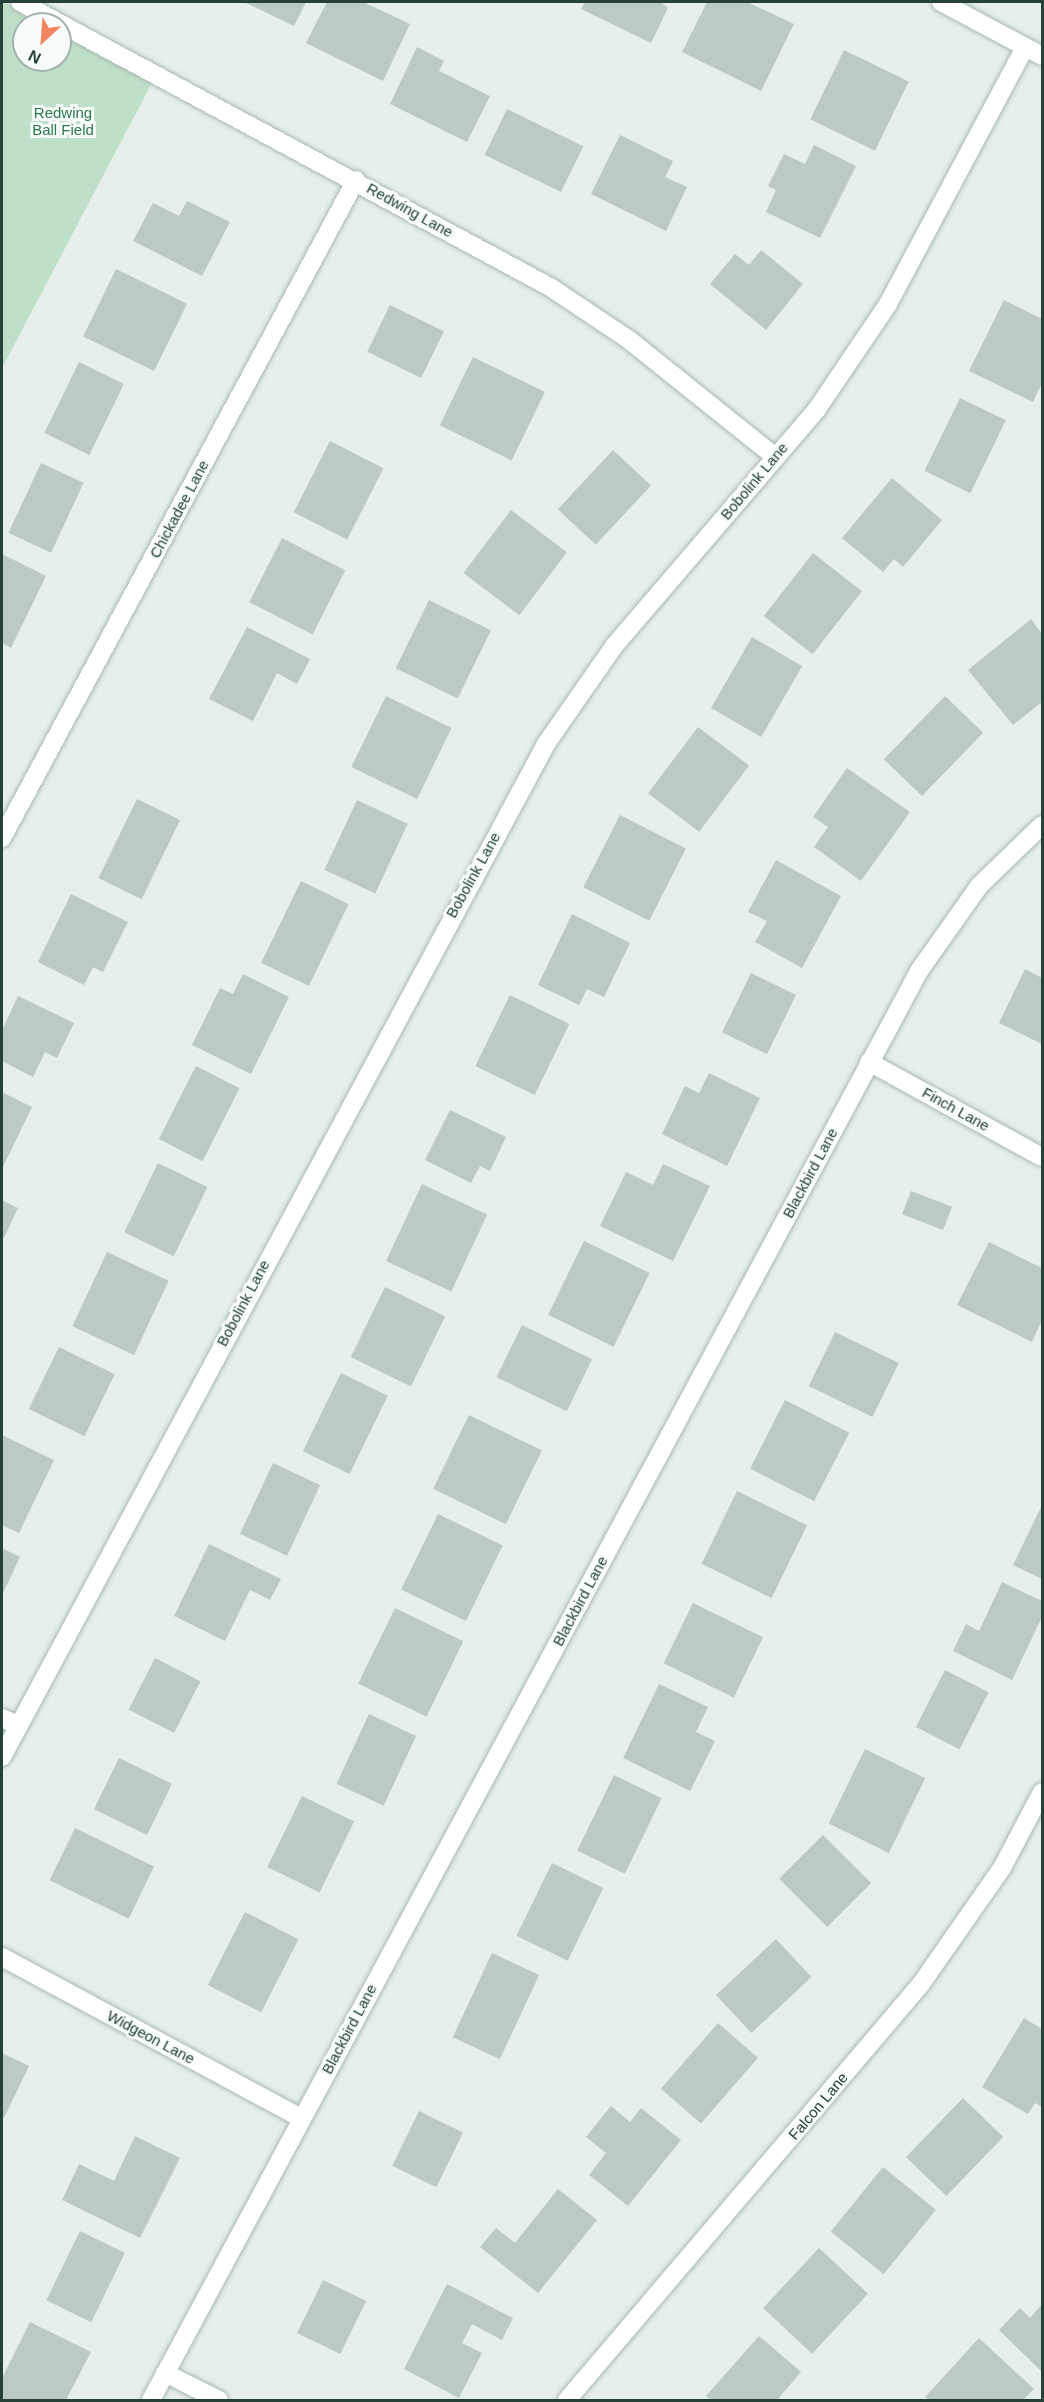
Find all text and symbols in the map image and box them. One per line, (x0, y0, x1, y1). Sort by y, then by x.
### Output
north arrow (12, 12, 72, 72)
text: N (26, 47, 44, 67)
park label: Redwing Ball Field (32, 103, 94, 138)
street label: Redwing Lane (364, 179, 456, 241)
street label: Bobolink Lane (717, 439, 791, 523)
street label: Chickadee Lane (146, 457, 212, 561)
street label: Bobolink Lane (442, 829, 504, 921)
street label: Finch Lane (919, 1083, 993, 1135)
street label: Blackbird Lane (779, 1125, 841, 1221)
street label: Bobolink Lane (213, 1257, 273, 1349)
street label: Blackbird Lane (549, 1553, 611, 1649)
street label: Blackbird Lane (318, 1981, 380, 2077)
street label: Widgeon Lane (104, 2006, 198, 2068)
street label: Falcon Lane (785, 2069, 851, 2143)

